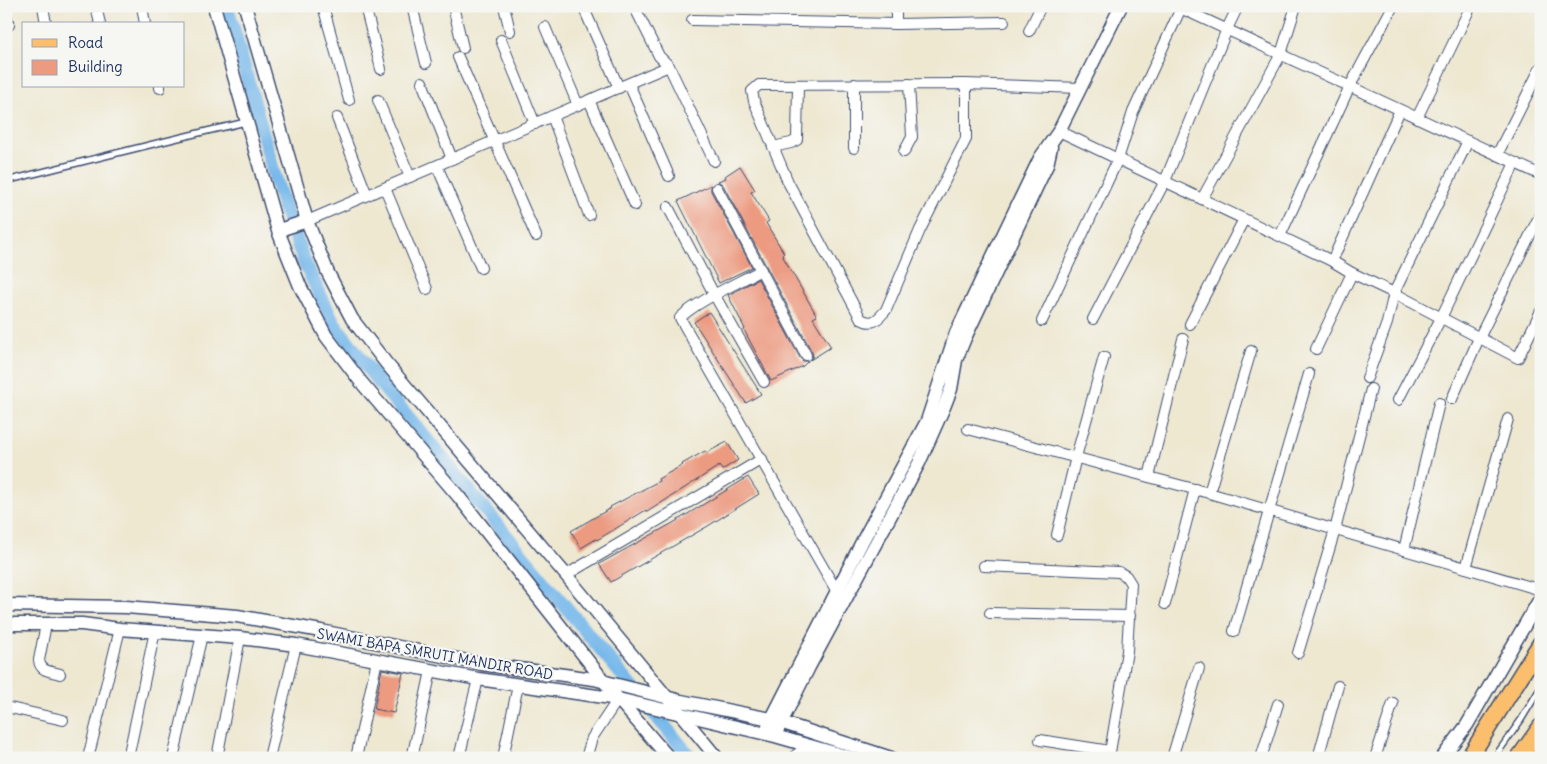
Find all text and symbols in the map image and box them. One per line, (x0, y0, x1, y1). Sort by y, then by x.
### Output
legend (22, 22, 185, 88)
text: Road (68, 33, 103, 52)
text: Building (68, 57, 123, 76)
street label: SWAMI BAPA SMRUTI MANDIR ROAD (316, 624, 555, 684)

